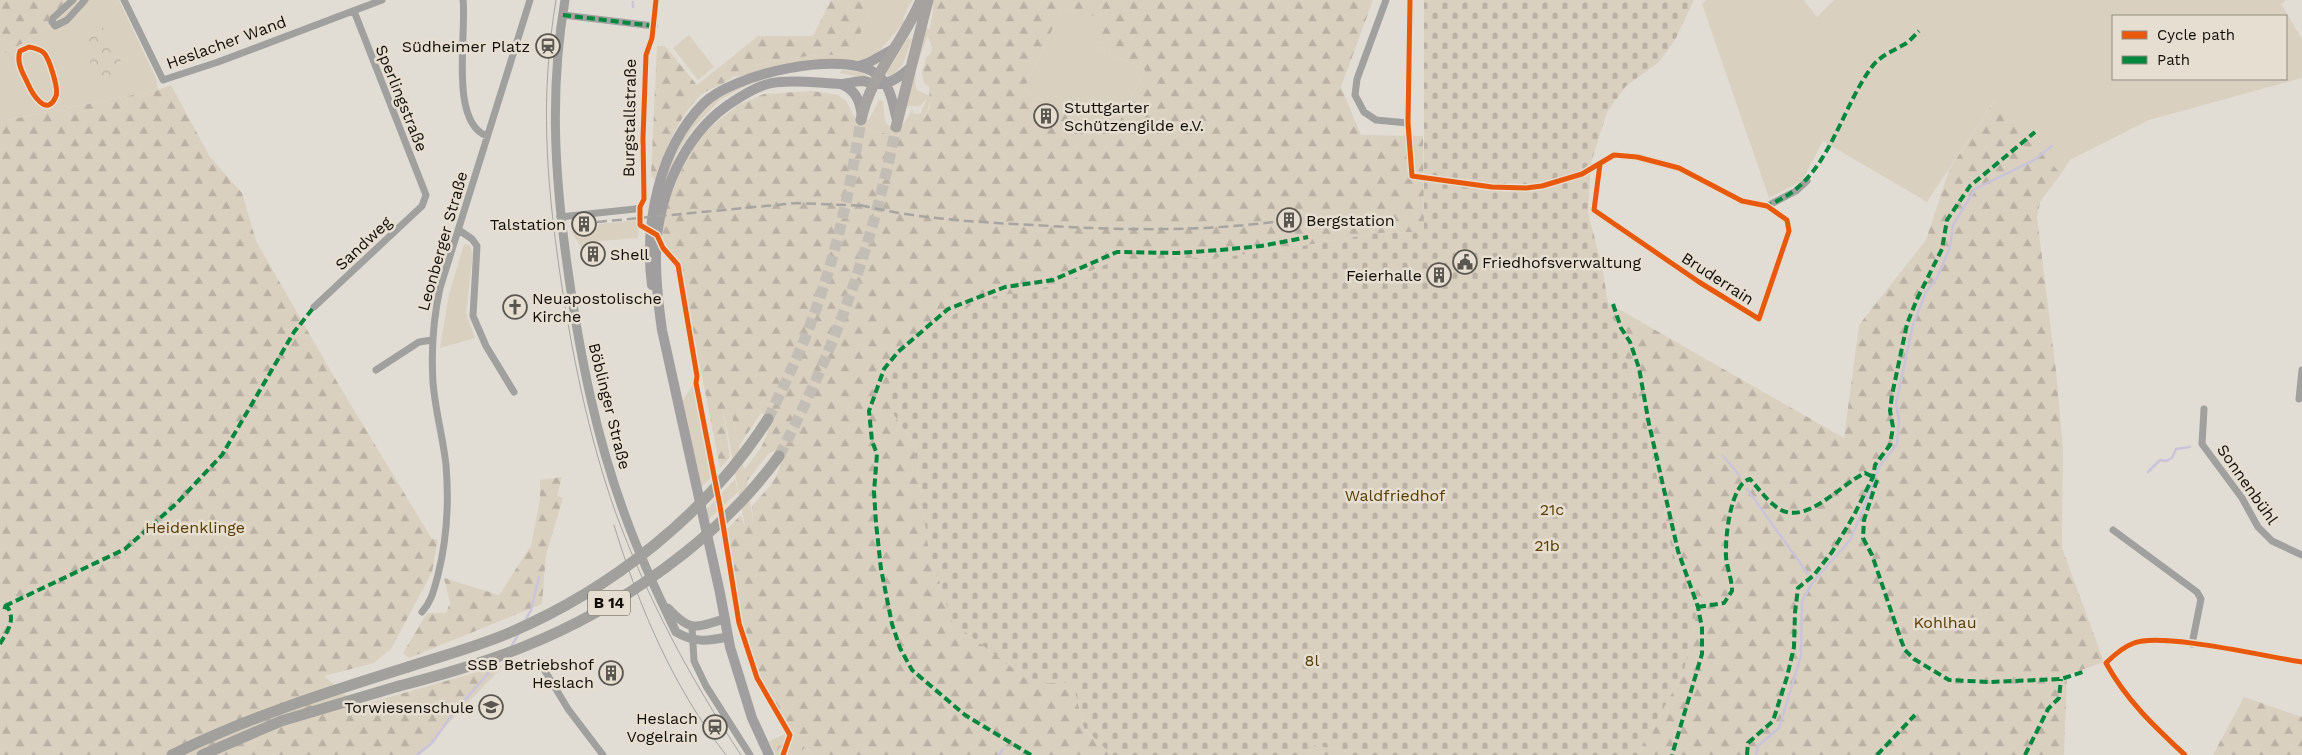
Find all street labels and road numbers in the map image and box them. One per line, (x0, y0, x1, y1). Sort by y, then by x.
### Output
street label: Heslacher Wand (164, 12, 289, 73)
street label: Sperlingstraße (372, 42, 432, 154)
street label: Burgstallstraße (619, 59, 640, 177)
street label: Leonberger Straße (413, 169, 471, 313)
street label: Sandweg (331, 212, 396, 274)
street label: Bruderrain (1678, 248, 1757, 309)
street label: Böblinger Straße (585, 341, 634, 471)
street label: Sonnenbühl (2213, 441, 2282, 528)
road number: B 14 (588, 590, 630, 616)

